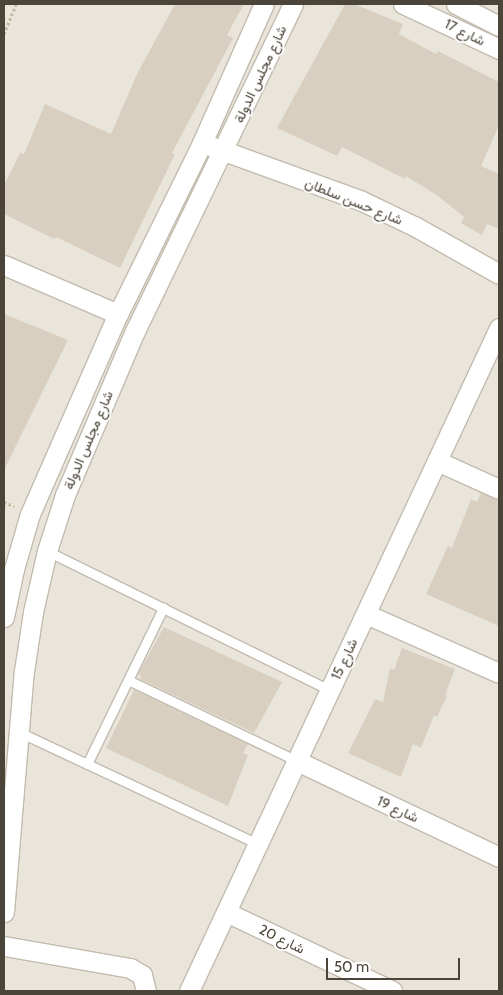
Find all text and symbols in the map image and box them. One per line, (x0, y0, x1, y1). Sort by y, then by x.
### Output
street label: شارع 17 (442, 15, 488, 49)
street label: شارع مجلس الدولة (230, 23, 290, 125)
street label: شارع حسن سلطان (303, 174, 405, 228)
street label: شارع مجلس الدولة (60, 388, 116, 492)
street label: شارع 15 (327, 636, 361, 682)
street label: شارع 19 (375, 792, 421, 826)
street label: شارع 20 (257, 921, 307, 957)
scale bar (328, 948, 462, 980)
text: 50 m (334, 958, 369, 976)

